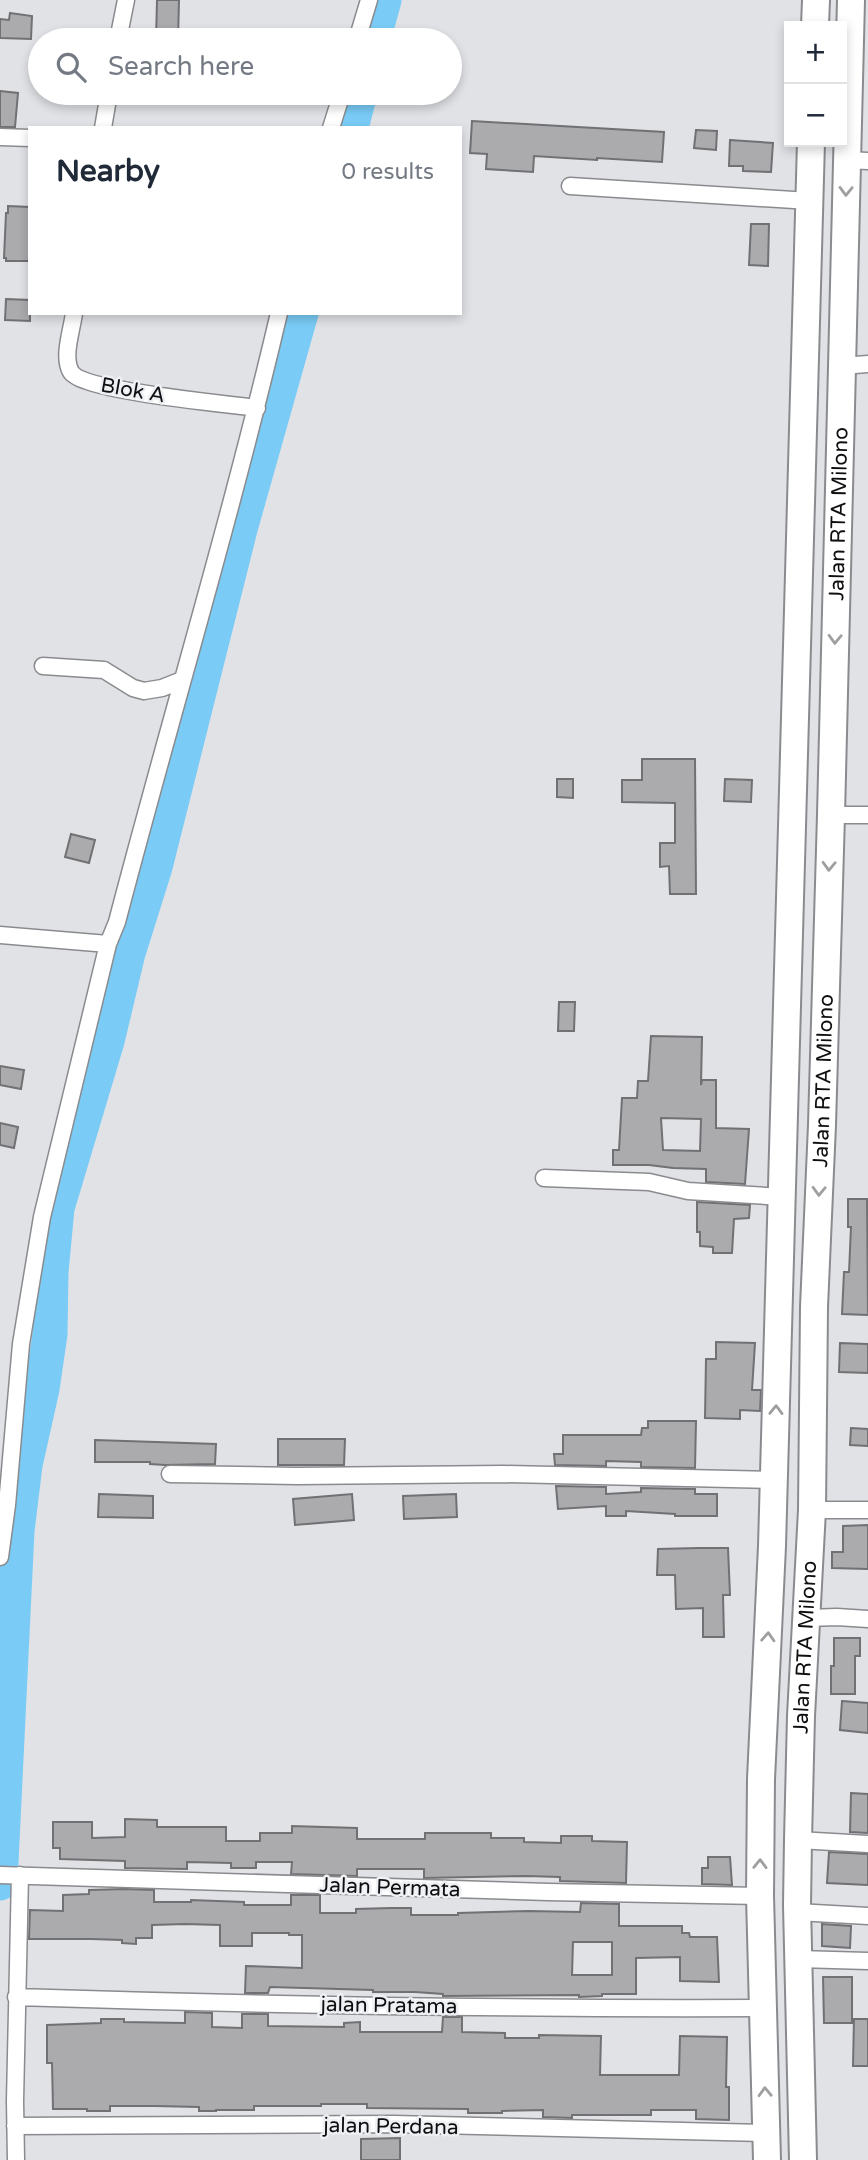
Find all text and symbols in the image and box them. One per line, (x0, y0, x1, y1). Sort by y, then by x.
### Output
map controls (784, 21, 847, 147)
button: + (784, 21, 847, 84)
search box (28, 28, 462, 105)
icon: search (52, 48, 90, 86)
text: Search here (108, 51, 254, 82)
button: − (784, 84, 847, 147)
text: Nearby (56, 153, 160, 190)
text: 0 results (341, 158, 434, 186)
one-way arrow (838, 185, 853, 196)
street label: Blok A (99, 373, 167, 408)
street label: Jalan RTA Milono (824, 427, 854, 601)
one-way arrow (828, 633, 843, 644)
one-way arrow (821, 861, 837, 872)
street label: Jalan RTA Milono (808, 994, 839, 1168)
one-way arrow (811, 1186, 826, 1197)
one-way arrow (769, 1404, 784, 1415)
street label: Jalan RTA Milono (789, 1560, 822, 1734)
one-way arrow (761, 1631, 776, 1642)
one-way arrow (753, 1859, 768, 1870)
street label: Jalan Permata (319, 1873, 461, 1902)
street label: jalan Pratama (319, 1992, 458, 2019)
one-way arrow (757, 2086, 772, 2097)
street label: jalan Perdana (322, 2113, 459, 2140)

